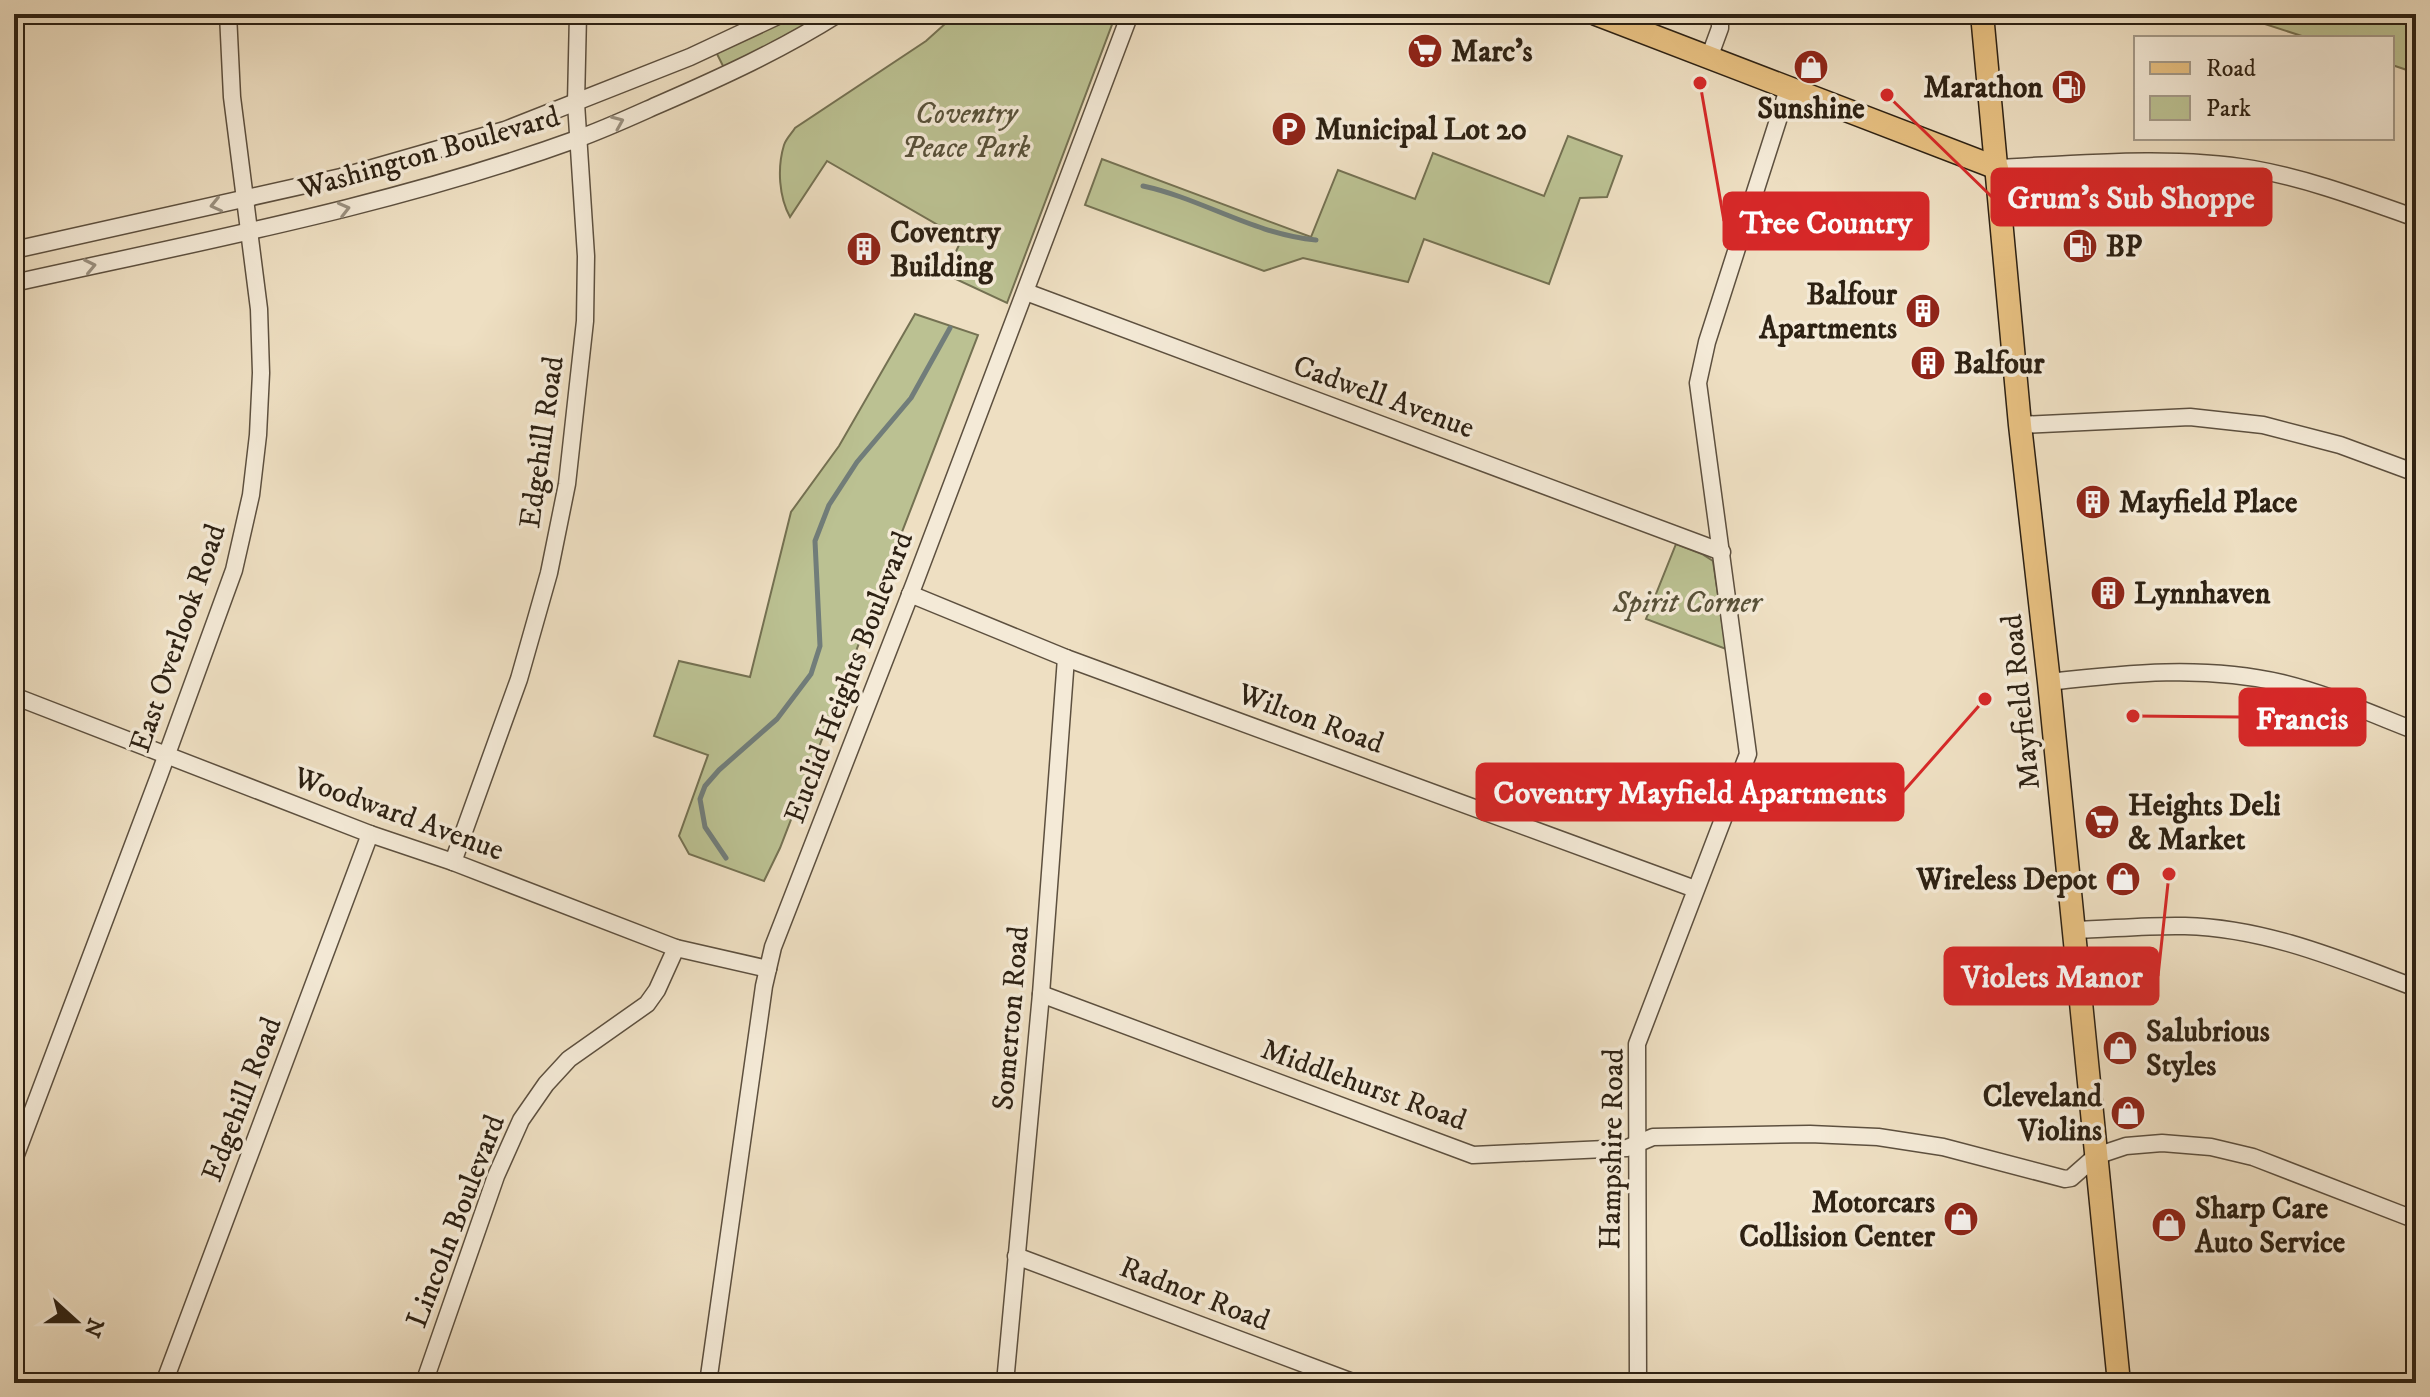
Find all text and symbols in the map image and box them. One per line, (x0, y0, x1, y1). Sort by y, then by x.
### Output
supermarket icon: Marc's (1406, 32, 1444, 70)
place label: Marc's (1451, 34, 1532, 71)
legend (2134, 36, 2394, 140)
shop icon: Sunshine (1792, 48, 1830, 86)
text: Road (2206, 54, 2256, 84)
fuel station icon: Marathon (2050, 68, 2088, 106)
place label: Marathon (1923, 70, 2043, 107)
place label: Sunshine (1757, 91, 1865, 128)
text: Park (2206, 94, 2251, 124)
park label: Coventry Peace Park (902, 96, 1031, 167)
street label: Washington Boulevard (294, 98, 564, 209)
parking icon: Municipal Lot 20 (1270, 110, 1308, 148)
place label: Municipal Lot 20 (1315, 112, 1527, 149)
one-way arrow (610, 115, 624, 131)
callout: Grum's Sub Shoppe (1992, 169, 2271, 225)
text: Grum's Sub Shoppe (2007, 179, 2255, 219)
callout: Tree Country (1724, 193, 1928, 249)
one-way arrow (209, 196, 223, 213)
one-way arrow (336, 201, 350, 218)
text: Tree Country (1739, 204, 1913, 244)
place label: Coventry Building (890, 215, 1001, 286)
fuel station icon: BP (2061, 227, 2099, 265)
place label: BP (2106, 229, 2143, 266)
building icon: Coventry Building (845, 230, 883, 268)
one-way arrow (83, 258, 96, 275)
place label: Balfour Apartments (1758, 277, 1898, 348)
building icon: Balfour Apartments (1904, 292, 1942, 330)
building icon: Balfour (1909, 344, 1947, 382)
place label: Balfour (1954, 346, 2045, 383)
street label: Cadwell Avenue (1288, 348, 1479, 447)
street label: Edgehill Road (512, 354, 573, 531)
building icon: Mayfield Place (2074, 483, 2112, 521)
place label: Mayfield Place (2119, 485, 2298, 522)
street label: East Overlook Road (122, 519, 235, 758)
street label: Euclid Heights Boulevard (777, 527, 922, 829)
building icon: Lynnhaven (2089, 574, 2127, 612)
place label: Lynnhaven (2134, 576, 2271, 613)
park label: Spirit Corner (1612, 585, 1764, 622)
street label: Mayfield Road (1994, 612, 2049, 791)
street label: Wilton Road (1232, 676, 1388, 763)
callout: Francis (2240, 689, 2365, 745)
text: Francis (2256, 700, 2349, 740)
street label: Woodward Avenue (287, 759, 509, 870)
callout: Coventry Mayfield Apartments (1477, 764, 1903, 820)
text: Coventry Mayfield Apartments (1493, 774, 1887, 814)
place label: Heights Deli & Market (2128, 788, 2281, 859)
supermarket icon: Heights Deli & Market (2083, 803, 2121, 841)
shop icon: Wireless Depot (2104, 860, 2142, 898)
place label: Wireless Depot (1915, 862, 2097, 899)
street label: Somerton Road (985, 924, 1038, 1112)
callout: Violets Manor (1945, 948, 2158, 1004)
text: Violets Manor (1959, 958, 2144, 998)
street label: Edgehill Road (194, 1012, 291, 1187)
place label: Salubrious Styles (2146, 1014, 2270, 1085)
shop icon: Salubrious Styles (2101, 1029, 2139, 1067)
street label: Middlehurst Road (1256, 1031, 1471, 1140)
street label: Hampshire Road (1592, 1048, 1633, 1250)
place label: Cleveland Violins (1983, 1079, 2103, 1150)
shop icon: Cleveland Violins (2109, 1094, 2147, 1132)
street label: Lincoln Boulevard (399, 1110, 514, 1333)
place label: Motorcars Collision Center (1739, 1185, 1936, 1256)
place label: Sharp Care Auto Service (2194, 1191, 2346, 1262)
shop icon: Motorcars Collision Center (1942, 1200, 1980, 1238)
shop icon: Sharp Care Auto Service (2150, 1206, 2188, 1244)
street label: Radnor Road (1114, 1249, 1275, 1340)
north arrow (36, 1281, 116, 1361)
text: N (77, 1314, 109, 1341)

